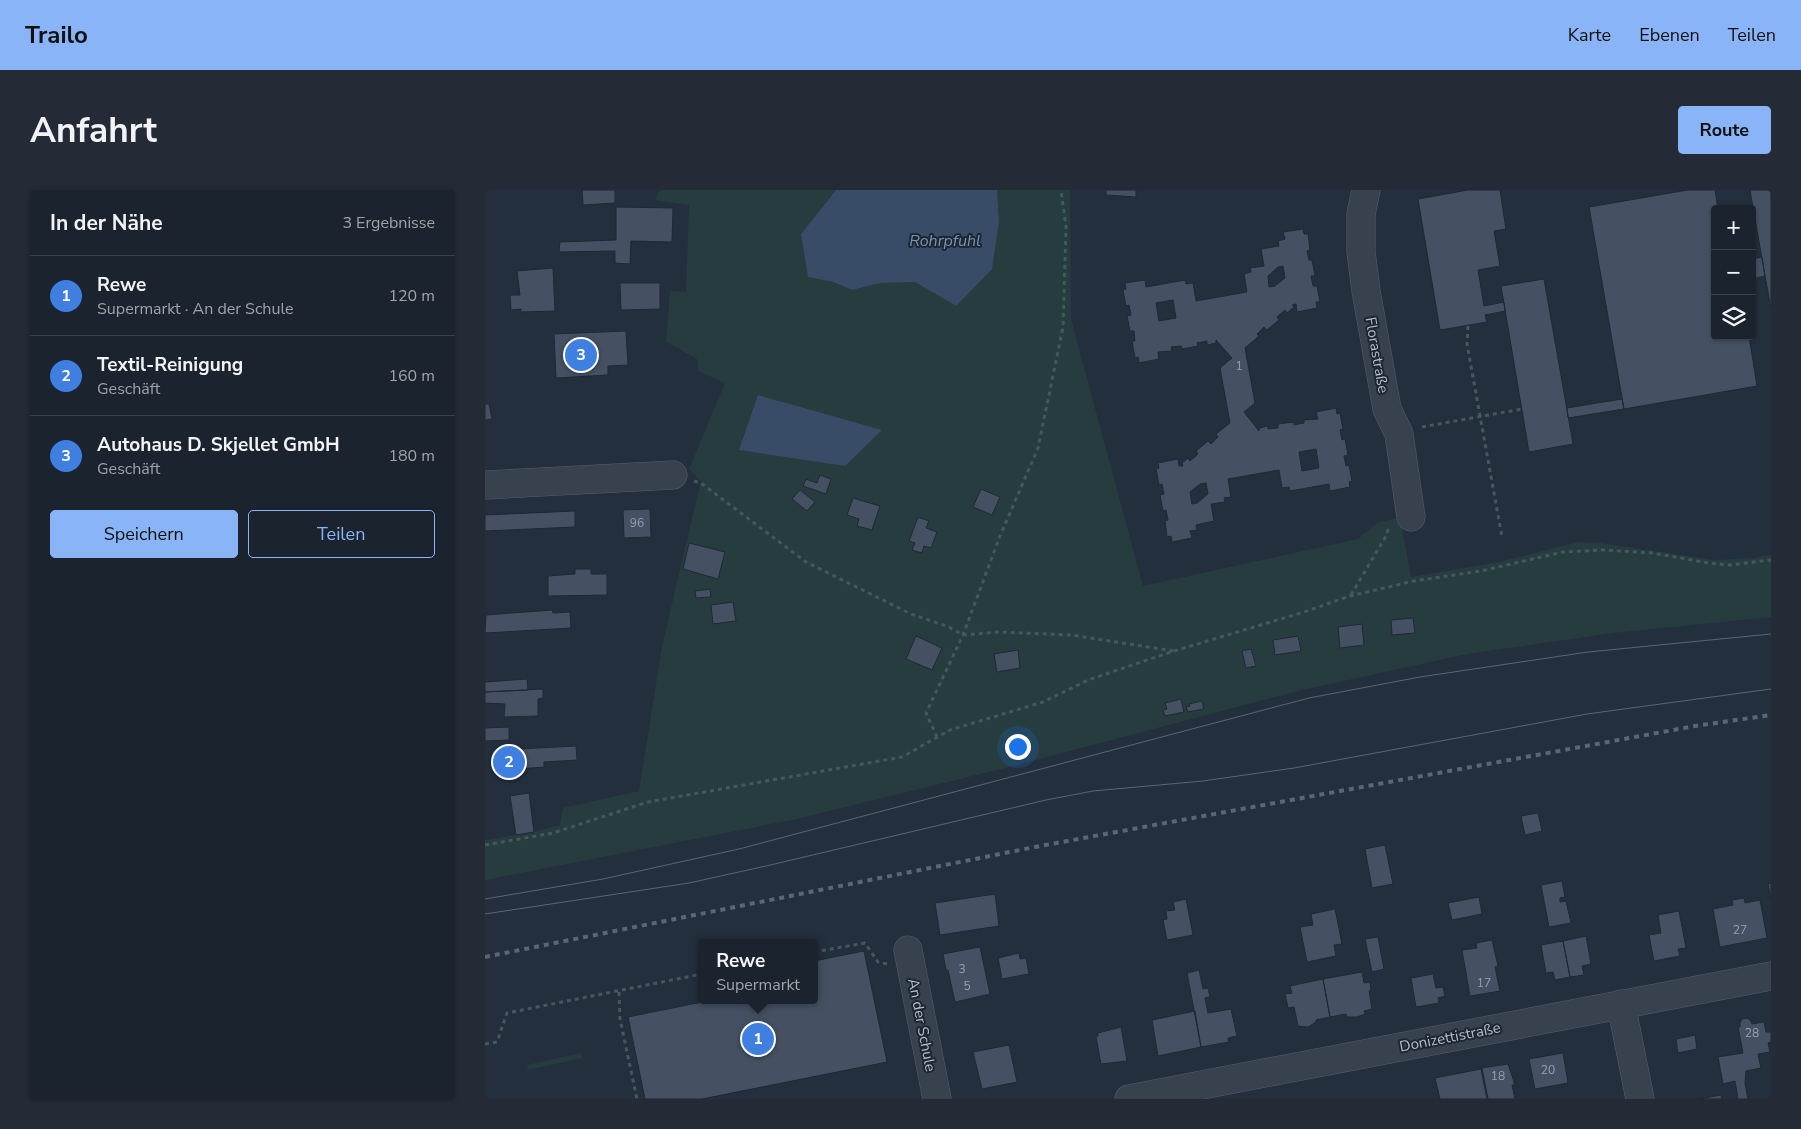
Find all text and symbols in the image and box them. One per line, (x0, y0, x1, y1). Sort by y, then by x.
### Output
text: Trailo (25, 19, 88, 51)
text: Karte (1568, 23, 1611, 47)
text: Ebenen (1639, 23, 1700, 47)
text: Teilen (1728, 23, 1776, 47)
button: Route (1678, 106, 1771, 154)
text: Anfahrt (30, 107, 157, 154)
map controls (1711, 205, 1756, 340)
button: + (1711, 205, 1756, 250)
text: In der Nähe (50, 209, 163, 237)
text: 3 Ergebnisse (342, 212, 435, 234)
water label: Rohrpfuhl (909, 230, 981, 252)
button: − (1711, 250, 1756, 295)
text: Rewe (97, 272, 146, 298)
text: 1 (61, 285, 71, 307)
text: 120 m (388, 285, 435, 307)
button: layers (1711, 295, 1756, 340)
text: Supermarkt · An der Schule (97, 298, 294, 320)
street label: Florastraße (1360, 315, 1394, 395)
pin: 3 (565, 336, 597, 374)
text: Textil-Reinigung (97, 352, 243, 378)
house number: 1 (1235, 358, 1243, 374)
text: 2 (61, 365, 71, 387)
text: 160 m (388, 365, 435, 387)
text: Geschäft (97, 378, 160, 400)
text: Autohaus D. Skjellet GmbH (97, 432, 340, 458)
text: 3 (61, 445, 71, 467)
text: 180 m (388, 445, 435, 467)
text: Geschäft (97, 458, 160, 480)
button: Speichern (50, 510, 238, 558)
button: Teilen (248, 510, 435, 558)
house number: 96 (630, 515, 644, 531)
your location (1005, 734, 1031, 760)
pin: 2 (493, 743, 525, 781)
house number: 27 (1733, 922, 1747, 938)
popup (698, 939, 818, 1004)
text: Rewe (716, 948, 765, 974)
house number: 3 (958, 961, 966, 977)
text: Supermarkt (716, 974, 800, 996)
house number: 17 (1477, 975, 1491, 991)
street label: An der Schule (903, 977, 941, 1073)
house number: 5 (963, 978, 971, 994)
street label: Donizettistraße (1398, 1017, 1502, 1057)
pin: 1 (742, 1020, 774, 1058)
house number: 28 (1745, 1025, 1759, 1041)
house number: 20 (1541, 1062, 1555, 1078)
house number: 18 (1491, 1068, 1505, 1084)

